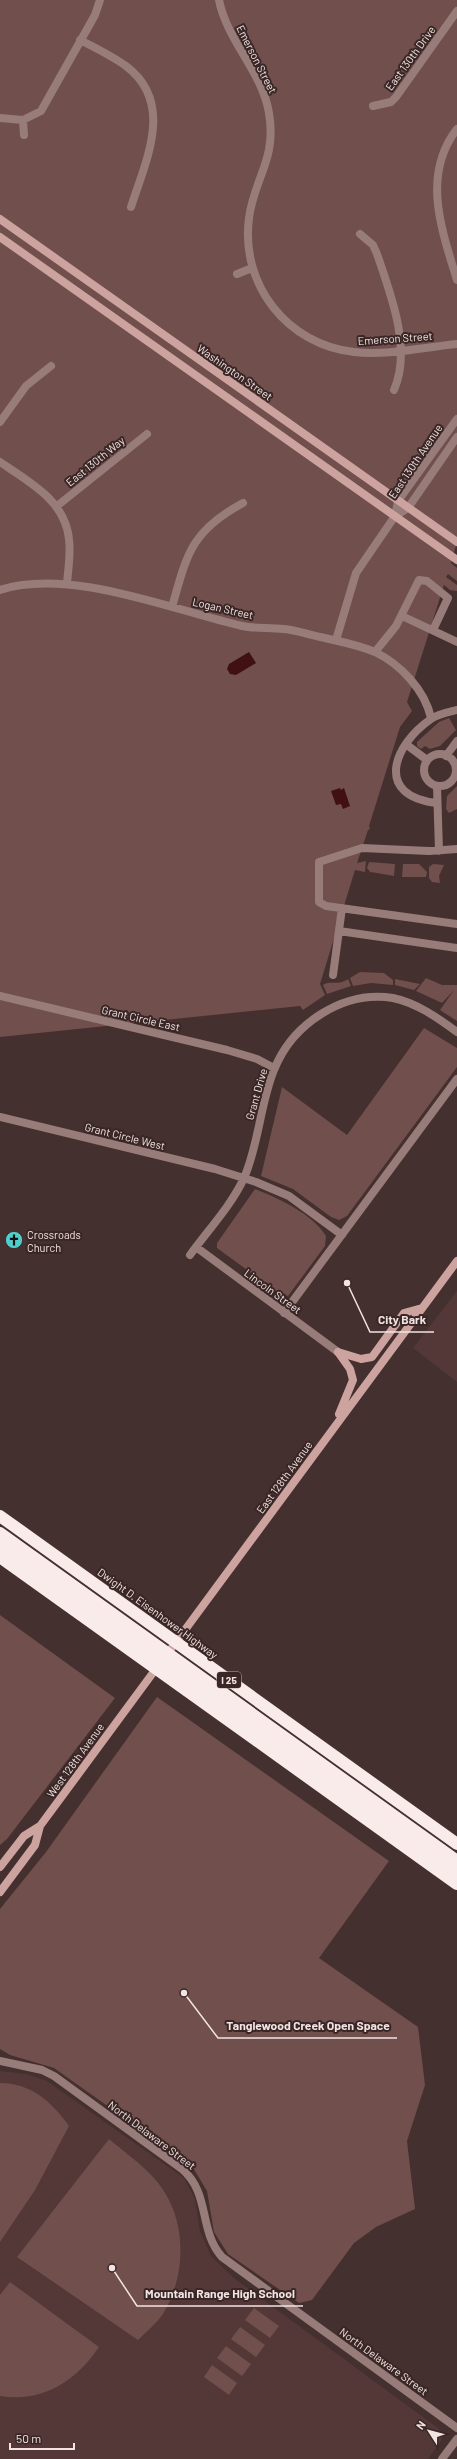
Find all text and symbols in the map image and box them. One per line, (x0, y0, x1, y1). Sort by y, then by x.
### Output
street label: Emerson Street (234, 23, 280, 95)
street label: East 130th Drive (382, 23, 438, 93)
street label: Emerson Street (357, 329, 433, 347)
street label: Washington Street (195, 341, 275, 403)
street label: East 130th Avenue (385, 421, 445, 501)
street label: East 130th Way (63, 433, 127, 489)
street label: Logan Street (191, 595, 255, 621)
street label: Grant Circle East (101, 1003, 181, 1033)
street label: Grant Drive (242, 1067, 270, 1121)
street label: Grant Circle West (83, 1120, 167, 1152)
place label: Crossroads Church (27, 1228, 81, 1254)
church icon: Crossroads Church (4, 1230, 24, 1250)
street label: Lincoln Street (242, 1266, 304, 1316)
callout: City Bark (370, 1308, 434, 1332)
text: City Bark (378, 1312, 427, 1326)
street label: East 128th Avenue (253, 1438, 315, 1516)
street label: Dwight D. Eisenhower Highway (95, 1565, 221, 1661)
road number: I 25 (217, 1672, 241, 1688)
street label: West 128th Avenue (44, 1720, 106, 1800)
callout: Tanglewood Creek Open Space (218, 2014, 397, 2038)
text: Tanglewood Creek Open Space (226, 2018, 390, 2032)
street label: North Delaware Street (106, 2098, 198, 2172)
callout: Mountain Range High School (137, 2282, 303, 2306)
text: Mountain Range High School (145, 2286, 295, 2300)
street label: North Delaware Street (337, 2325, 431, 2397)
north arrow (409, 2411, 449, 2451)
text: N (413, 2418, 428, 2432)
scale bar (10, 2425, 74, 2451)
text: 50 m (16, 2431, 41, 2445)

